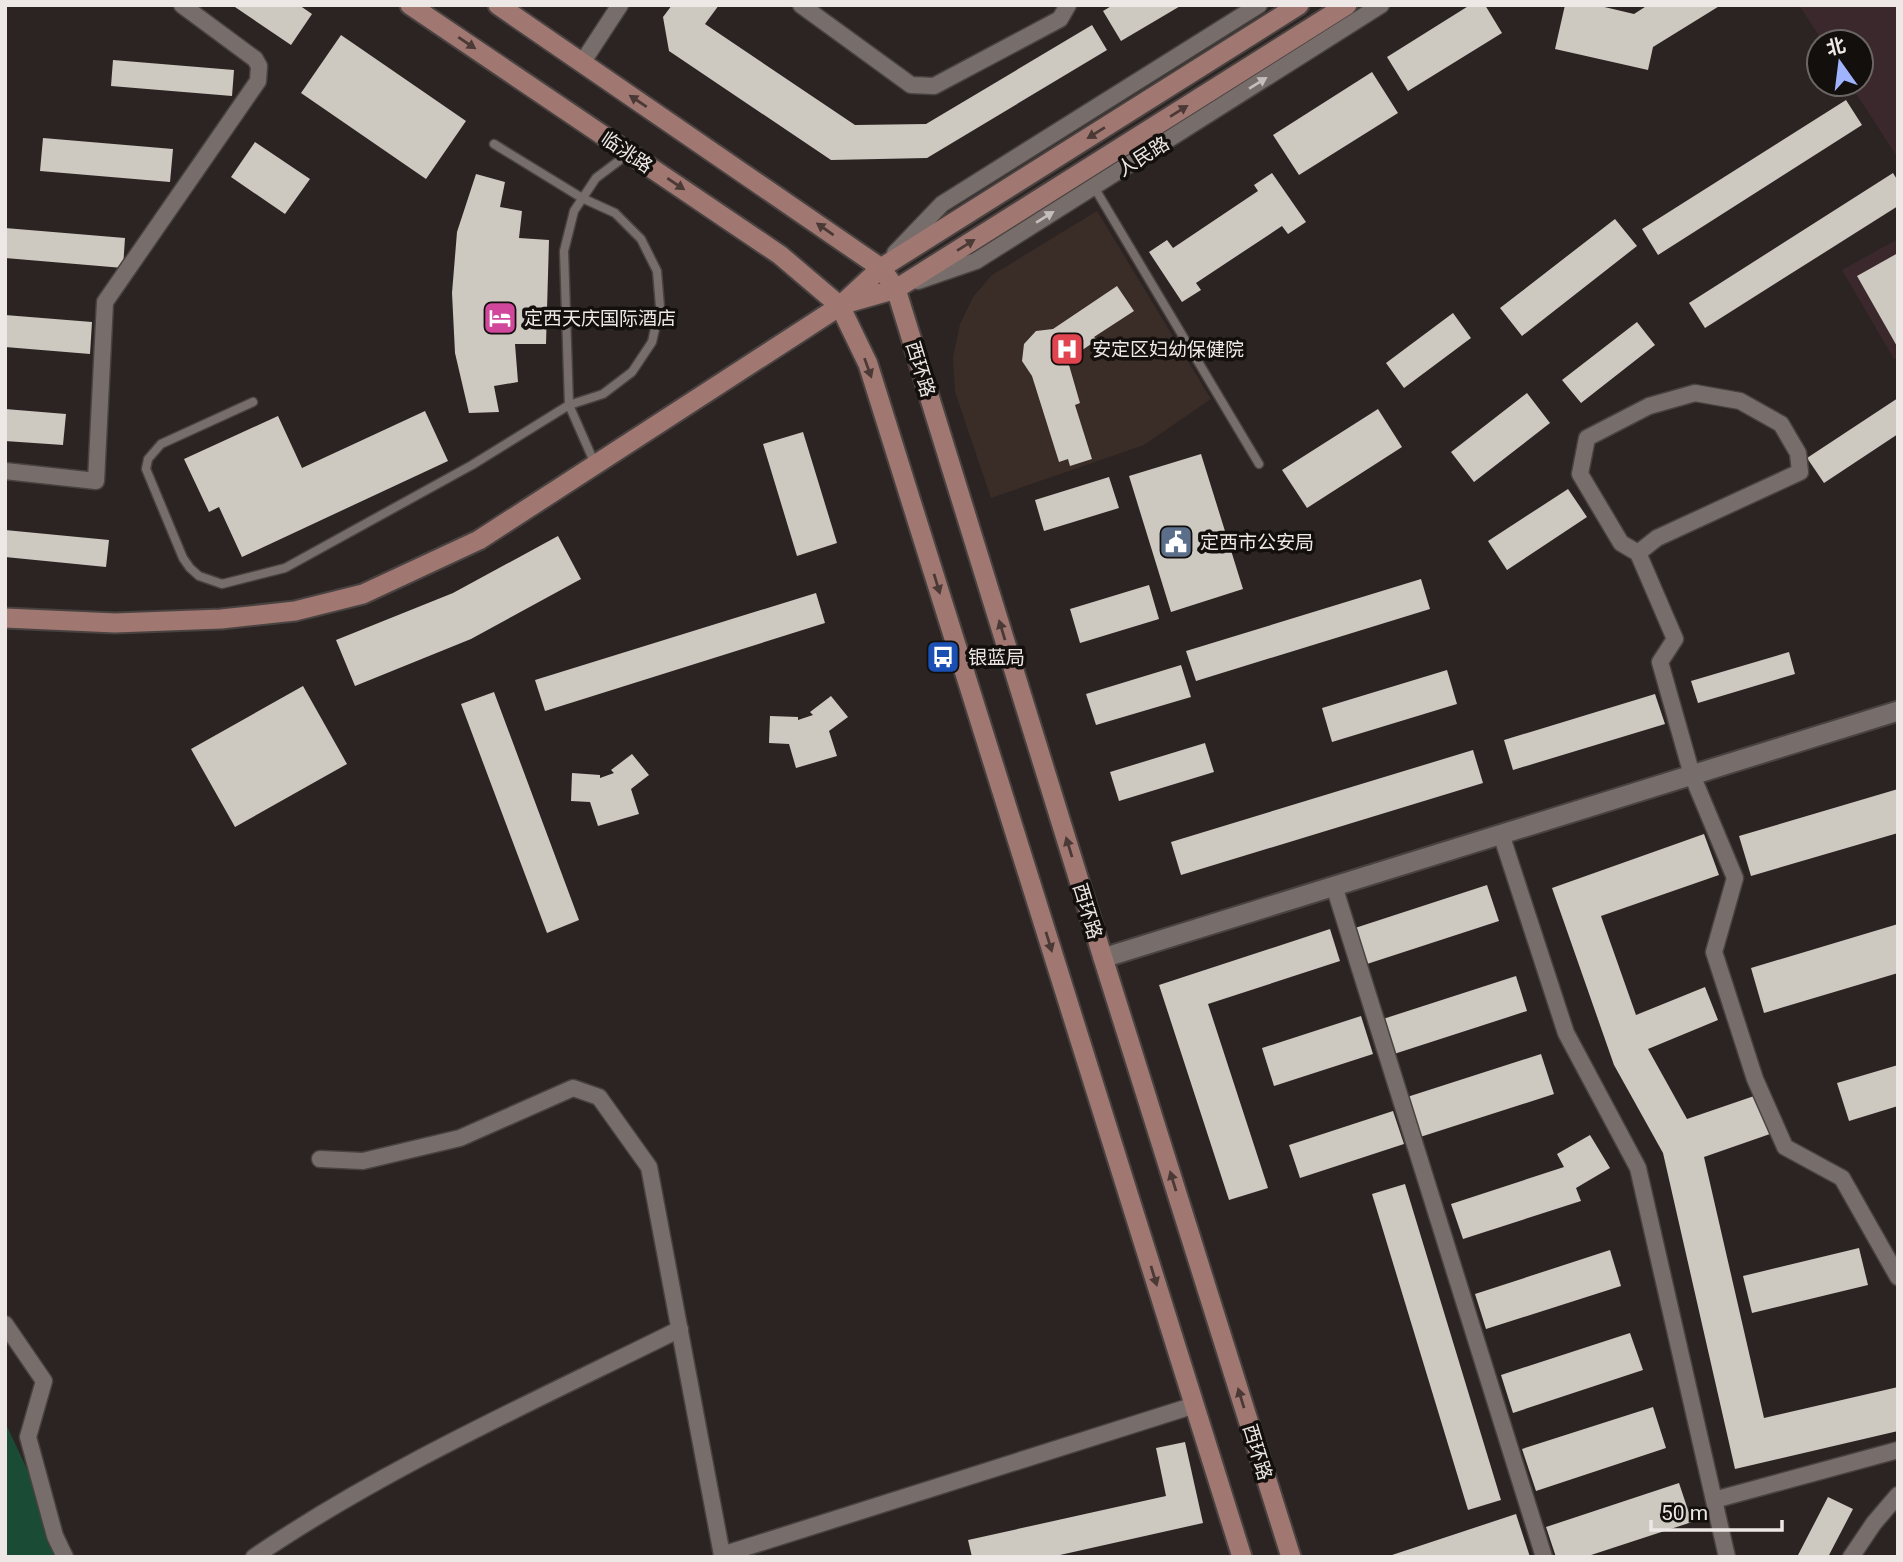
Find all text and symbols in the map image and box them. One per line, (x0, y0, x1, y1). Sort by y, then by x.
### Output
north arrow (1805, 28, 1875, 98)
text: 北 (1824, 34, 1848, 60)
one-way arrow (457, 37, 476, 50)
one-way arrow (1249, 76, 1268, 89)
one-way arrow (628, 95, 647, 108)
one-way arrow (1170, 104, 1189, 117)
one-way arrow (1087, 126, 1105, 140)
street label: 临洮路 (597, 127, 657, 178)
street label: 人民路 (1113, 132, 1174, 181)
one-way arrow (666, 178, 685, 191)
one-way arrow (1036, 211, 1055, 224)
one-way arrow (816, 222, 834, 236)
one-way arrow (956, 238, 976, 251)
hotel icon: 定西天庆国际酒店 (481, 299, 519, 337)
place label: 定西天庆国际酒店 (524, 307, 676, 330)
hospital icon: 安定区妇幼保健院 (1048, 330, 1086, 368)
place label: 安定区妇幼保健院 (1092, 338, 1244, 361)
street label: 西环路 (901, 339, 940, 400)
one-way arrow (863, 357, 874, 378)
public building icon: 定西市公安局 (1157, 523, 1195, 561)
place label: 定西市公安局 (1200, 531, 1314, 554)
one-way arrow (932, 574, 943, 595)
one-way arrow (996, 619, 1006, 640)
bus stop icon: 银蓝局 (924, 638, 962, 676)
place label: 银蓝局 (968, 646, 1025, 669)
one-way arrow (1063, 836, 1073, 857)
street label: 西环路 (1068, 881, 1107, 942)
one-way arrow (1044, 931, 1055, 952)
one-way arrow (1167, 1170, 1178, 1191)
one-way arrow (1149, 1265, 1160, 1286)
one-way arrow (1236, 1387, 1246, 1408)
street label: 西环路 (1238, 1422, 1277, 1483)
scale bar (1651, 1488, 1782, 1532)
text: 50 m (1661, 1501, 1708, 1525)

